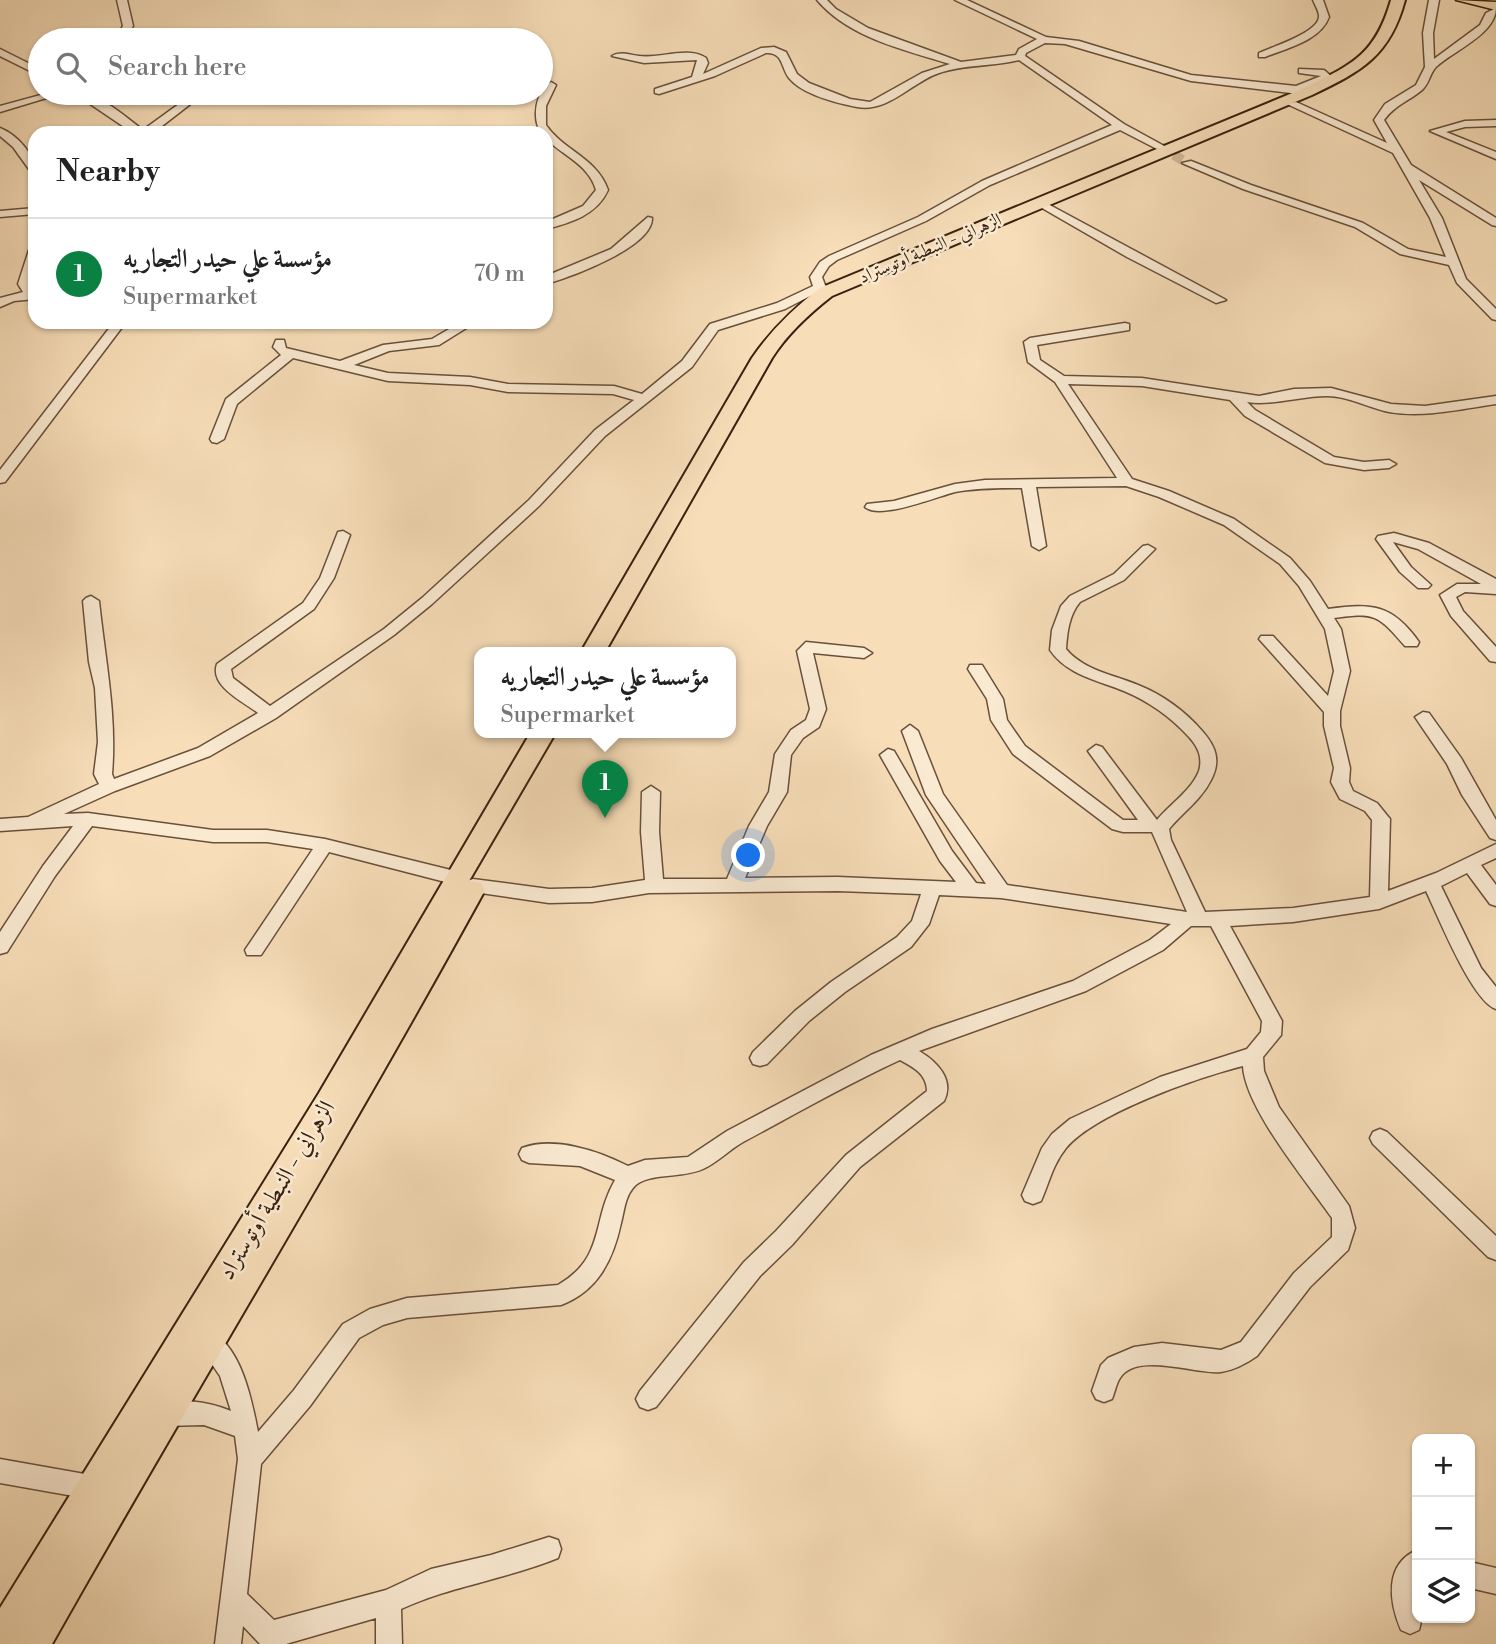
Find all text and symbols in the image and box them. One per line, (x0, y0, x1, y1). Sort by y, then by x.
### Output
search box (28, 28, 553, 105)
icon: search (52, 48, 90, 86)
text: Search here (108, 51, 247, 83)
text: Nearby (56, 153, 160, 191)
street label: الزهراني - النبطية أوتوستراد (855, 206, 1006, 292)
text: مؤسسة علي حيدر التجاريه (123, 243, 332, 275)
text: 1 (73, 260, 85, 288)
text: 70 m (474, 260, 525, 288)
text: Supermarket (123, 283, 258, 311)
popup (474, 647, 736, 738)
text: مؤسسة علي حيدر التجاريه (500, 661, 710, 693)
text: Supermarket (500, 701, 635, 729)
pin: 1 (582, 760, 628, 818)
your location (731, 838, 765, 872)
street label: الزهراني - النبطية أوتوستراد (209, 1094, 345, 1287)
map controls (1412, 1434, 1475, 1623)
button: + (1412, 1434, 1475, 1497)
button: − (1412, 1497, 1475, 1560)
button: layers (1412, 1560, 1475, 1623)

